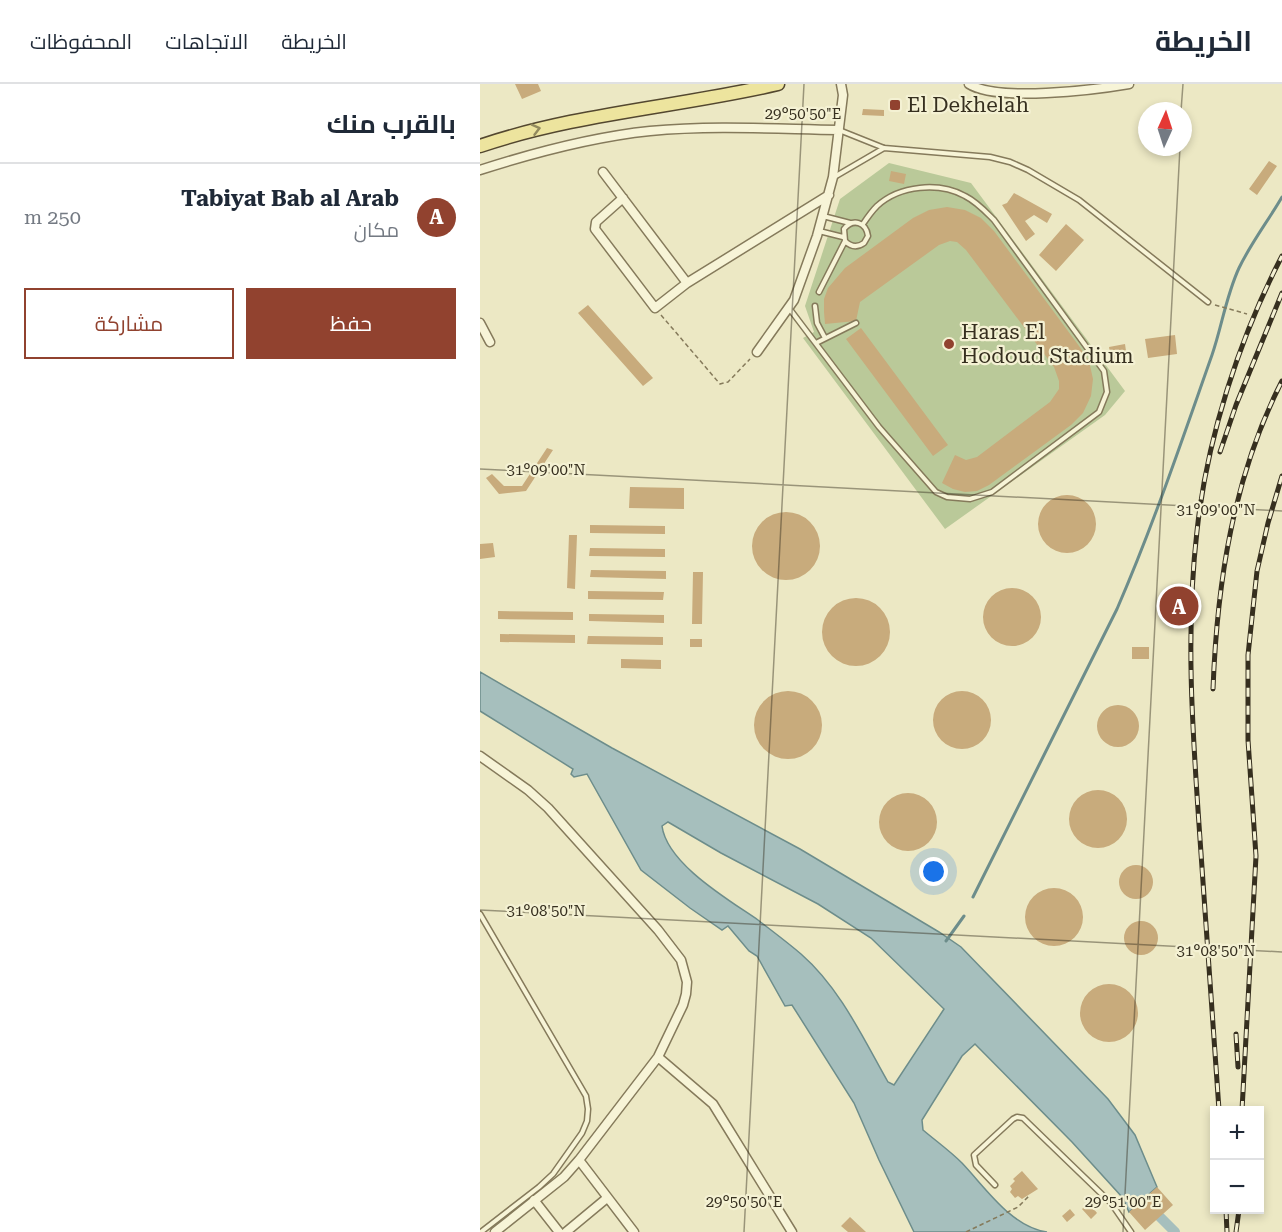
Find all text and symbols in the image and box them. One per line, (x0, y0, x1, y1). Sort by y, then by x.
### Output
text: الخريطة (1155, 25, 1252, 58)
text: المحفوظات (30, 30, 132, 54)
text: الاتجاهات (165, 30, 248, 54)
text: الخريطة (281, 30, 347, 54)
place label: El Dekhelah (907, 93, 1029, 117)
marker: El Dekhelah (888, 98, 902, 112)
north arrow (1138, 102, 1192, 156)
text: 29°50'50"E (765, 105, 841, 123)
text: بالقرب منك (327, 109, 456, 139)
one-way arrow (530, 124, 541, 136)
text: Tabiyat Bab al Arab (181, 186, 399, 211)
text: 250 m (24, 205, 81, 229)
text: A (429, 205, 444, 229)
text: مكان (354, 218, 399, 242)
button: مشاركة (24, 288, 234, 359)
button: حفظ (246, 288, 456, 359)
place label: Haras El Hodoud Stadium (961, 320, 1134, 368)
marker: Haras El Hodoud Stadium (942, 337, 956, 351)
text: 31°09'00"N (506, 461, 586, 479)
text: 31°09'00"N (1176, 501, 1256, 519)
pin: A (1160, 584, 1198, 628)
your location (919, 857, 948, 886)
text: 31°08'50"N (506, 902, 586, 920)
text: 31°08'50"N (1176, 942, 1256, 960)
map controls (1210, 1106, 1264, 1214)
button: + (1210, 1106, 1264, 1160)
button: − (1210, 1160, 1264, 1214)
text: 29°50'50"E (706, 1193, 782, 1211)
text: 29°51'00"E (1085, 1193, 1161, 1211)

